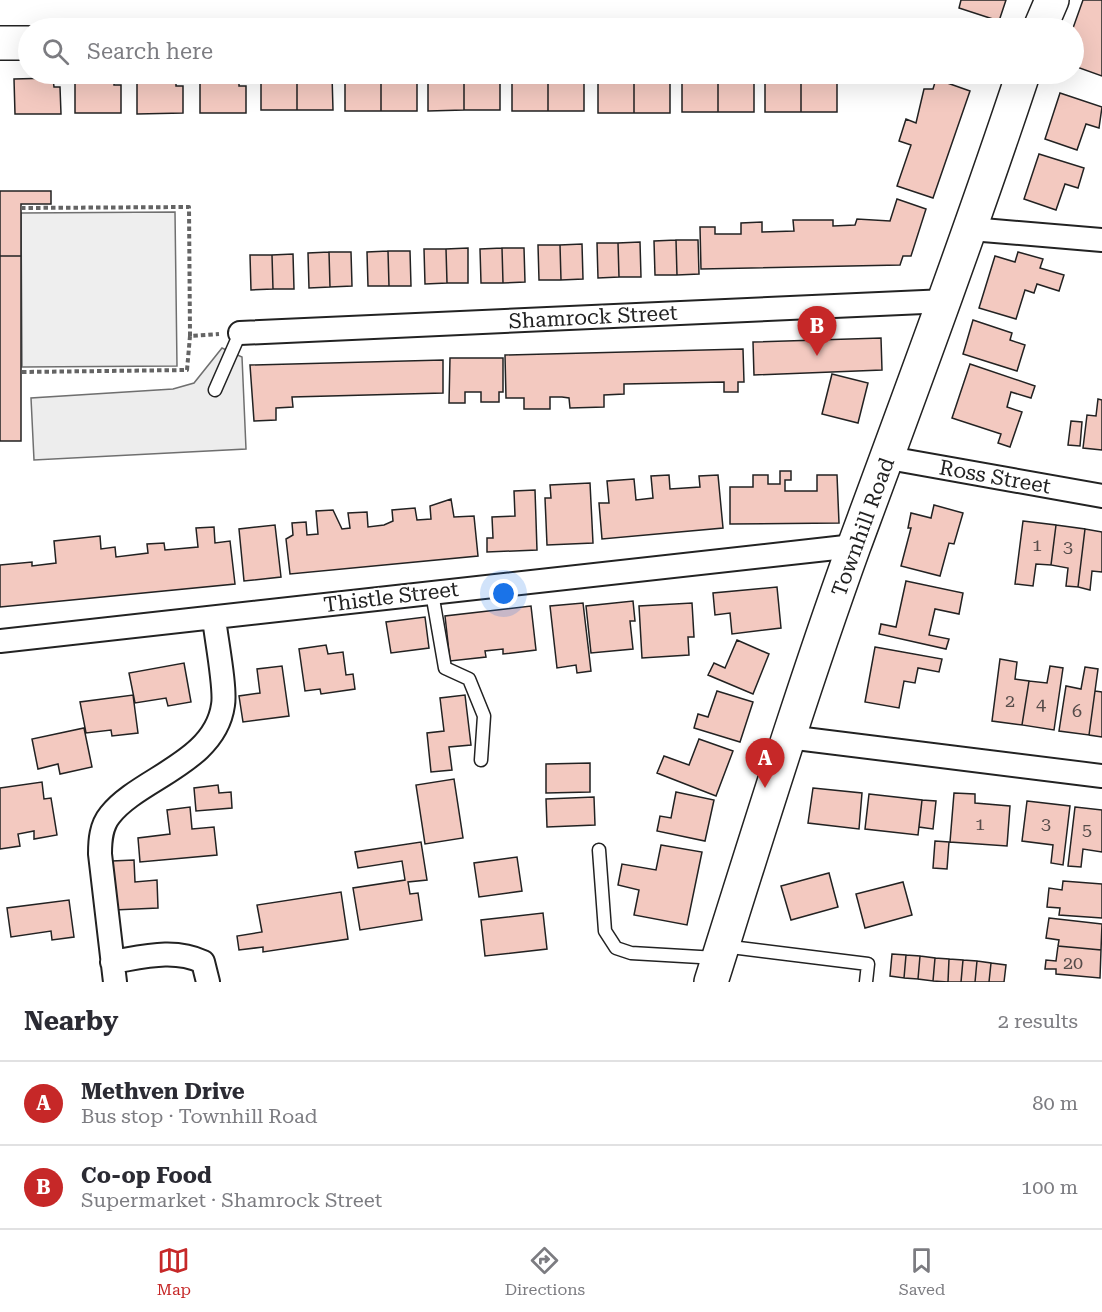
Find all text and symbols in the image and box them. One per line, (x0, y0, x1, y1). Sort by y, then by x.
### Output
search box (18, 18, 1084, 84)
icon: search (39, 35, 72, 68)
text: Search here (87, 39, 213, 64)
street label: Shamrock Street (508, 301, 678, 333)
pin: B (798, 306, 836, 356)
street label: Townhill Road (827, 454, 899, 600)
street label: Ross Street (937, 455, 1053, 499)
house number: 1 (1032, 534, 1042, 555)
house number: 3 (1063, 536, 1073, 557)
street label: Thistle Street (322, 577, 460, 617)
your location (489, 579, 518, 608)
house number: 2 (1005, 690, 1015, 711)
house number: 4 (1036, 693, 1046, 714)
house number: 6 (1072, 700, 1082, 721)
pin: A (746, 738, 784, 788)
house number: 1 (975, 813, 985, 834)
house number: 3 (1041, 813, 1051, 834)
house number: 5 (1082, 819, 1092, 840)
house number: 20 (1063, 952, 1083, 973)
text: Nearby (24, 1006, 118, 1036)
text: 2 results (998, 1009, 1078, 1033)
text: Methven Drive (81, 1079, 245, 1104)
text: A (36, 1091, 51, 1115)
text: 80 m (1032, 1091, 1078, 1115)
text: Bus stop · Townhill Road (81, 1104, 317, 1128)
text: Co-op Food (81, 1163, 212, 1188)
text: B (36, 1175, 51, 1199)
text: 100 m (1021, 1175, 1078, 1199)
text: Supermarket · Shamrock Street (81, 1188, 382, 1212)
tab: Map (157, 1244, 191, 1299)
tab: Directions (505, 1244, 585, 1299)
tab: Saved (899, 1244, 945, 1299)

